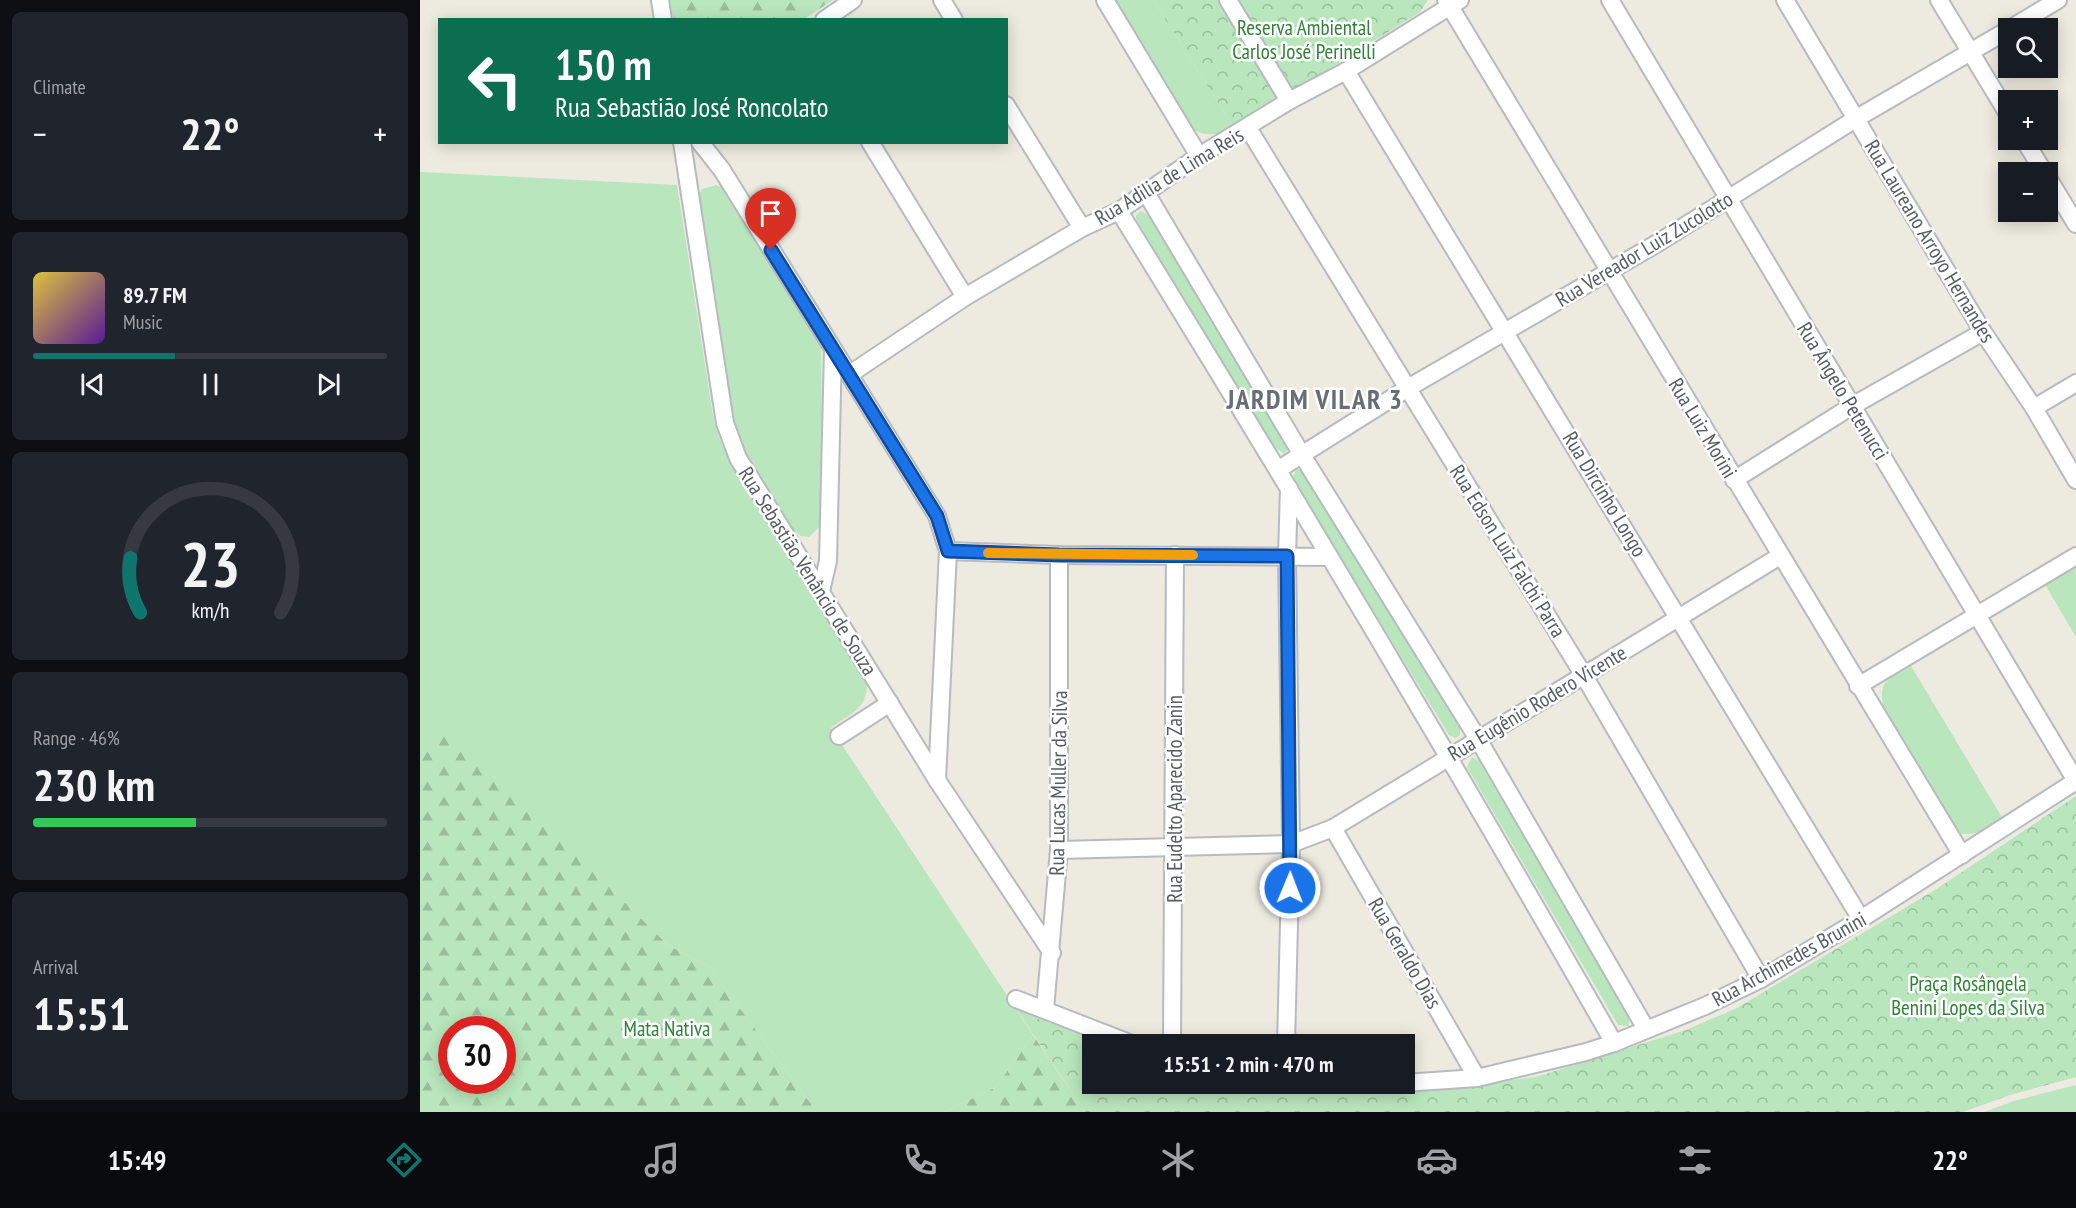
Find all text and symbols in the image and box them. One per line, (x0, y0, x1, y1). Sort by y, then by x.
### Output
park label: Reserva Ambiental Carlos José Perinelli (1232, 14, 1376, 65)
map controls (1998, 18, 2058, 222)
button: search (1998, 18, 2058, 78)
text: 150 m (555, 37, 652, 92)
icon: left (456, 42, 534, 120)
text: Climate (33, 74, 86, 100)
text: Rua Sebastião José Roncolato (555, 90, 828, 124)
button: + (1998, 90, 2058, 150)
text: 22° (180, 104, 240, 162)
text: − (33, 112, 47, 155)
text: + (373, 112, 387, 155)
street label: Rua Adilia de Lima Reis (1090, 121, 1248, 231)
street label: Rua Laureano Arroyo Hernandes (1859, 135, 2001, 347)
button: − (1998, 162, 2058, 222)
street label: Rua Vereador Luiz Zucolotto (1550, 185, 1738, 313)
pin (745, 188, 796, 250)
icon: arrive (754, 197, 787, 230)
text: 89.7 FM (123, 281, 187, 309)
text: Music (123, 309, 163, 335)
street label: Rua Ângelo Petenucci (1791, 317, 1895, 465)
icon: previous (76, 368, 109, 401)
icon: pause (194, 368, 227, 401)
icon: next (312, 368, 345, 401)
street label: Rua Luiz Morini (1663, 373, 1743, 483)
district label: JARDIM VILAR 3 (1226, 382, 1403, 416)
street label: Rua Dircinho Longo (1557, 426, 1653, 562)
street label: Rua Edson Luiz Falchi Parra (1444, 460, 1572, 642)
street label: Rua Sebastião Venâncio de Souza (733, 462, 883, 680)
text: 23 (180, 523, 240, 604)
text: km/h (191, 596, 229, 624)
street label: Rua Eugênio Rodero Vicente (1443, 639, 1631, 767)
street label: Rua Lucas Muller da Silva (1043, 690, 1073, 876)
street label: Rua Eudelto Aparecido Zanin (1161, 695, 1188, 903)
text: Range · 46% (33, 725, 120, 751)
text: 230 km (33, 755, 155, 813)
position arrow (1258, 856, 1322, 920)
street label: Rua Geraldo Dias (1362, 893, 1448, 1013)
street label: Rua Archimedes Brunini (1707, 905, 1871, 1013)
text: Arrival (33, 954, 78, 980)
park label: Praça Rosângela Benini Lopes da Silva (1891, 970, 2045, 1021)
text: 15:51 (33, 984, 130, 1042)
park label: Mata Nativa (624, 1015, 710, 1042)
speed limit sign: 30 (438, 1016, 516, 1094)
text: 15:51 · 2 min · 470 m (1163, 1050, 1334, 1078)
icon: directions (383, 1139, 425, 1181)
icon: music (641, 1139, 683, 1181)
icon: phone (899, 1139, 941, 1181)
icon: climate (1157, 1139, 1199, 1181)
icon: car (1416, 1139, 1458, 1181)
icon: filters (1674, 1139, 1716, 1181)
text: 15:49 (108, 1143, 167, 1177)
text: 22° (1932, 1143, 1968, 1177)

